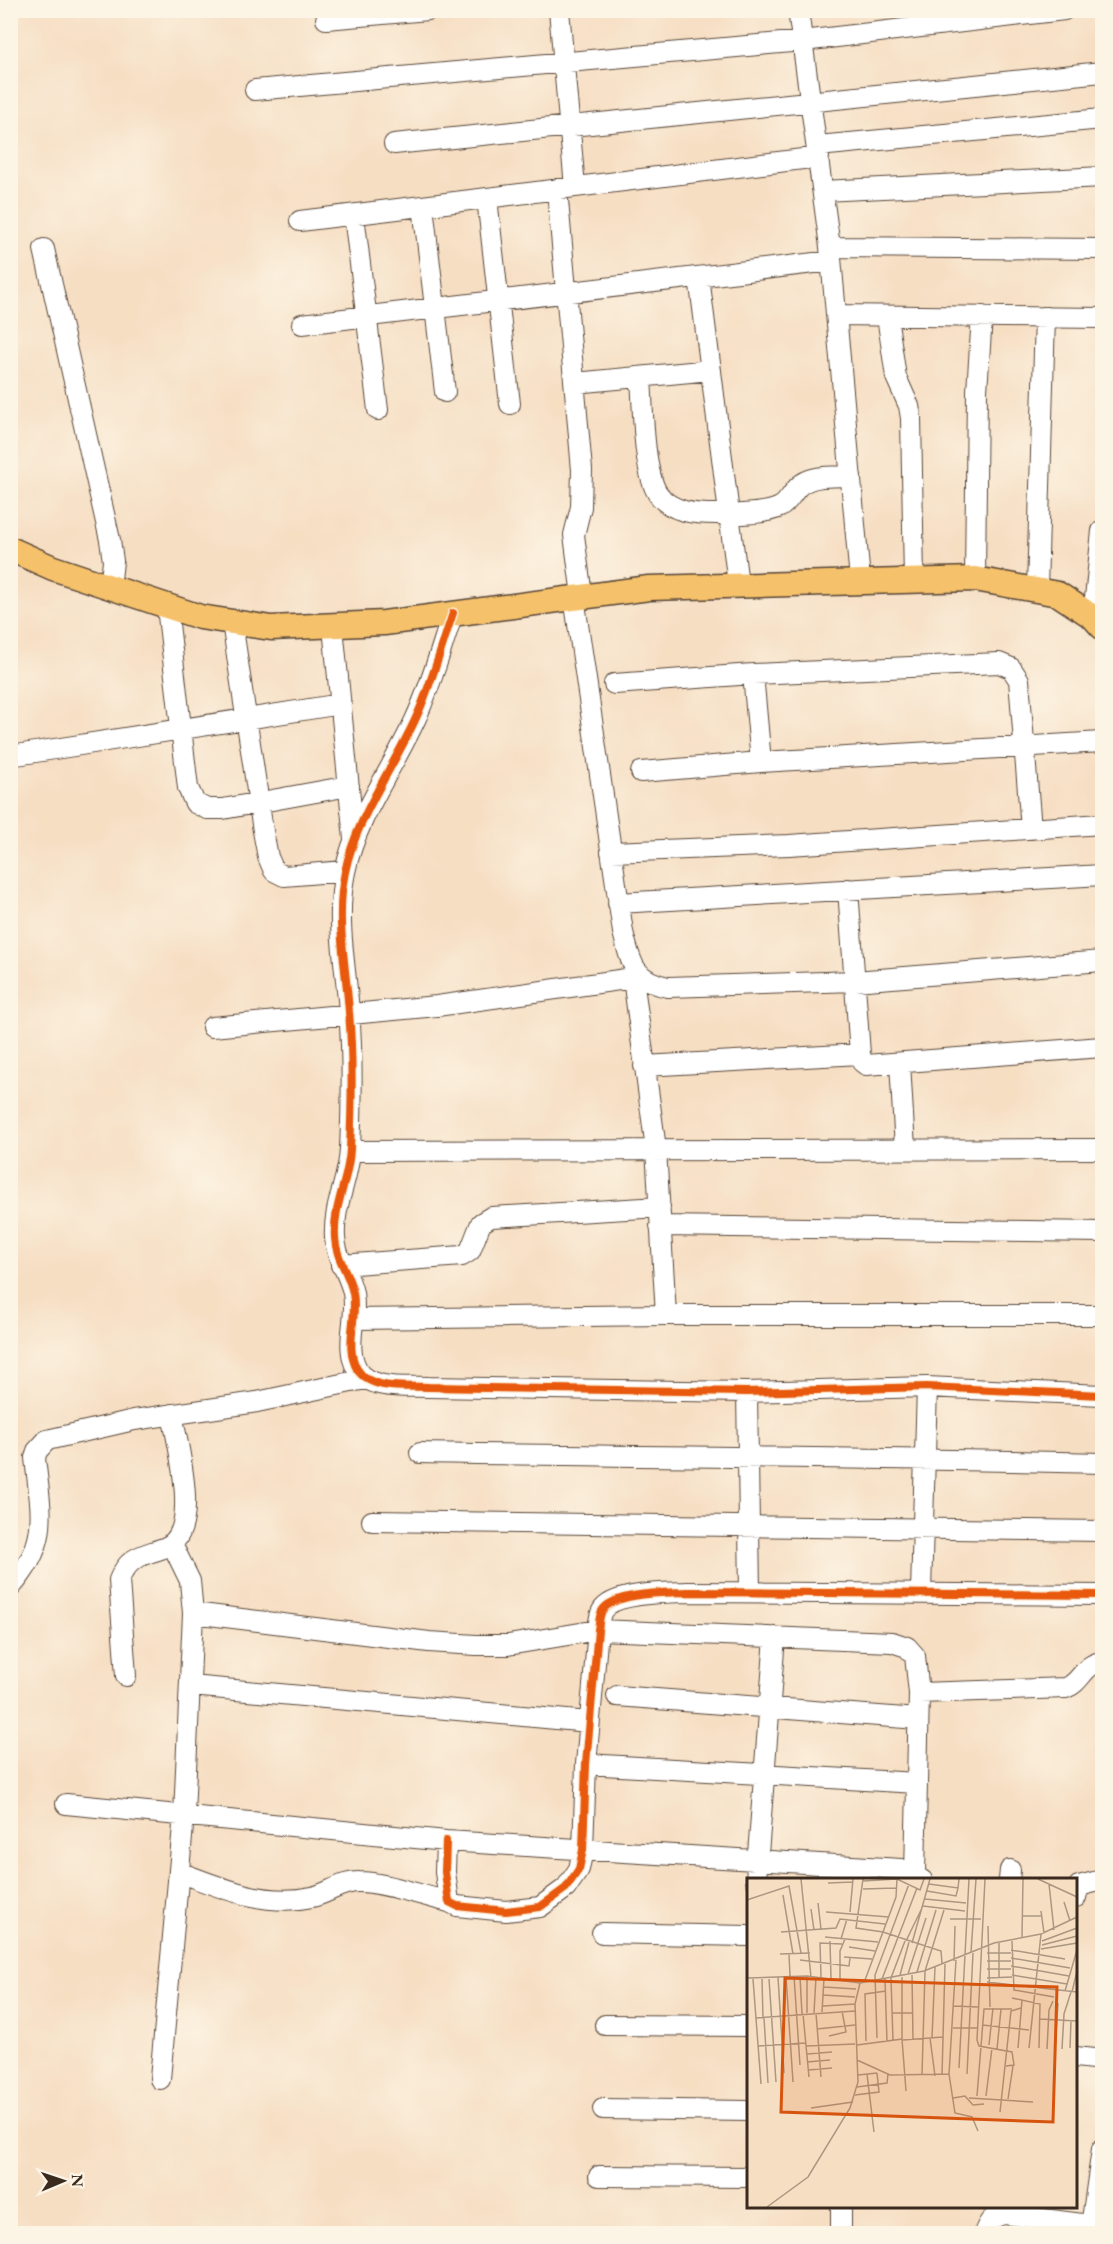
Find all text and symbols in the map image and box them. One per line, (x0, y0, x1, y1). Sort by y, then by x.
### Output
inset map (747, 1878, 1077, 2208)
north arrow (33, 2151, 93, 2211)
text: N (67, 2174, 88, 2187)

